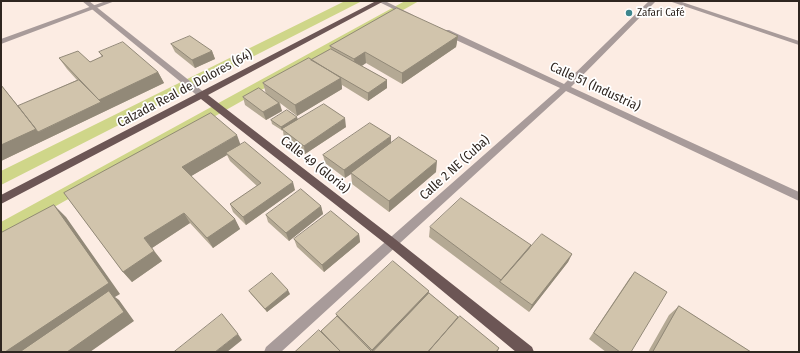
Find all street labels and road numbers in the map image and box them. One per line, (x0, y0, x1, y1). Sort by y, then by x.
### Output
street label: Calzada Real de Dolores (64) (115, 47, 255, 131)
street label: Calle 51 (Industria) (547, 59, 643, 115)
street label: Calle 2 NE (Cuba) (417, 132, 493, 204)
street label: Calle 49 (Gloria) (277, 133, 353, 197)

